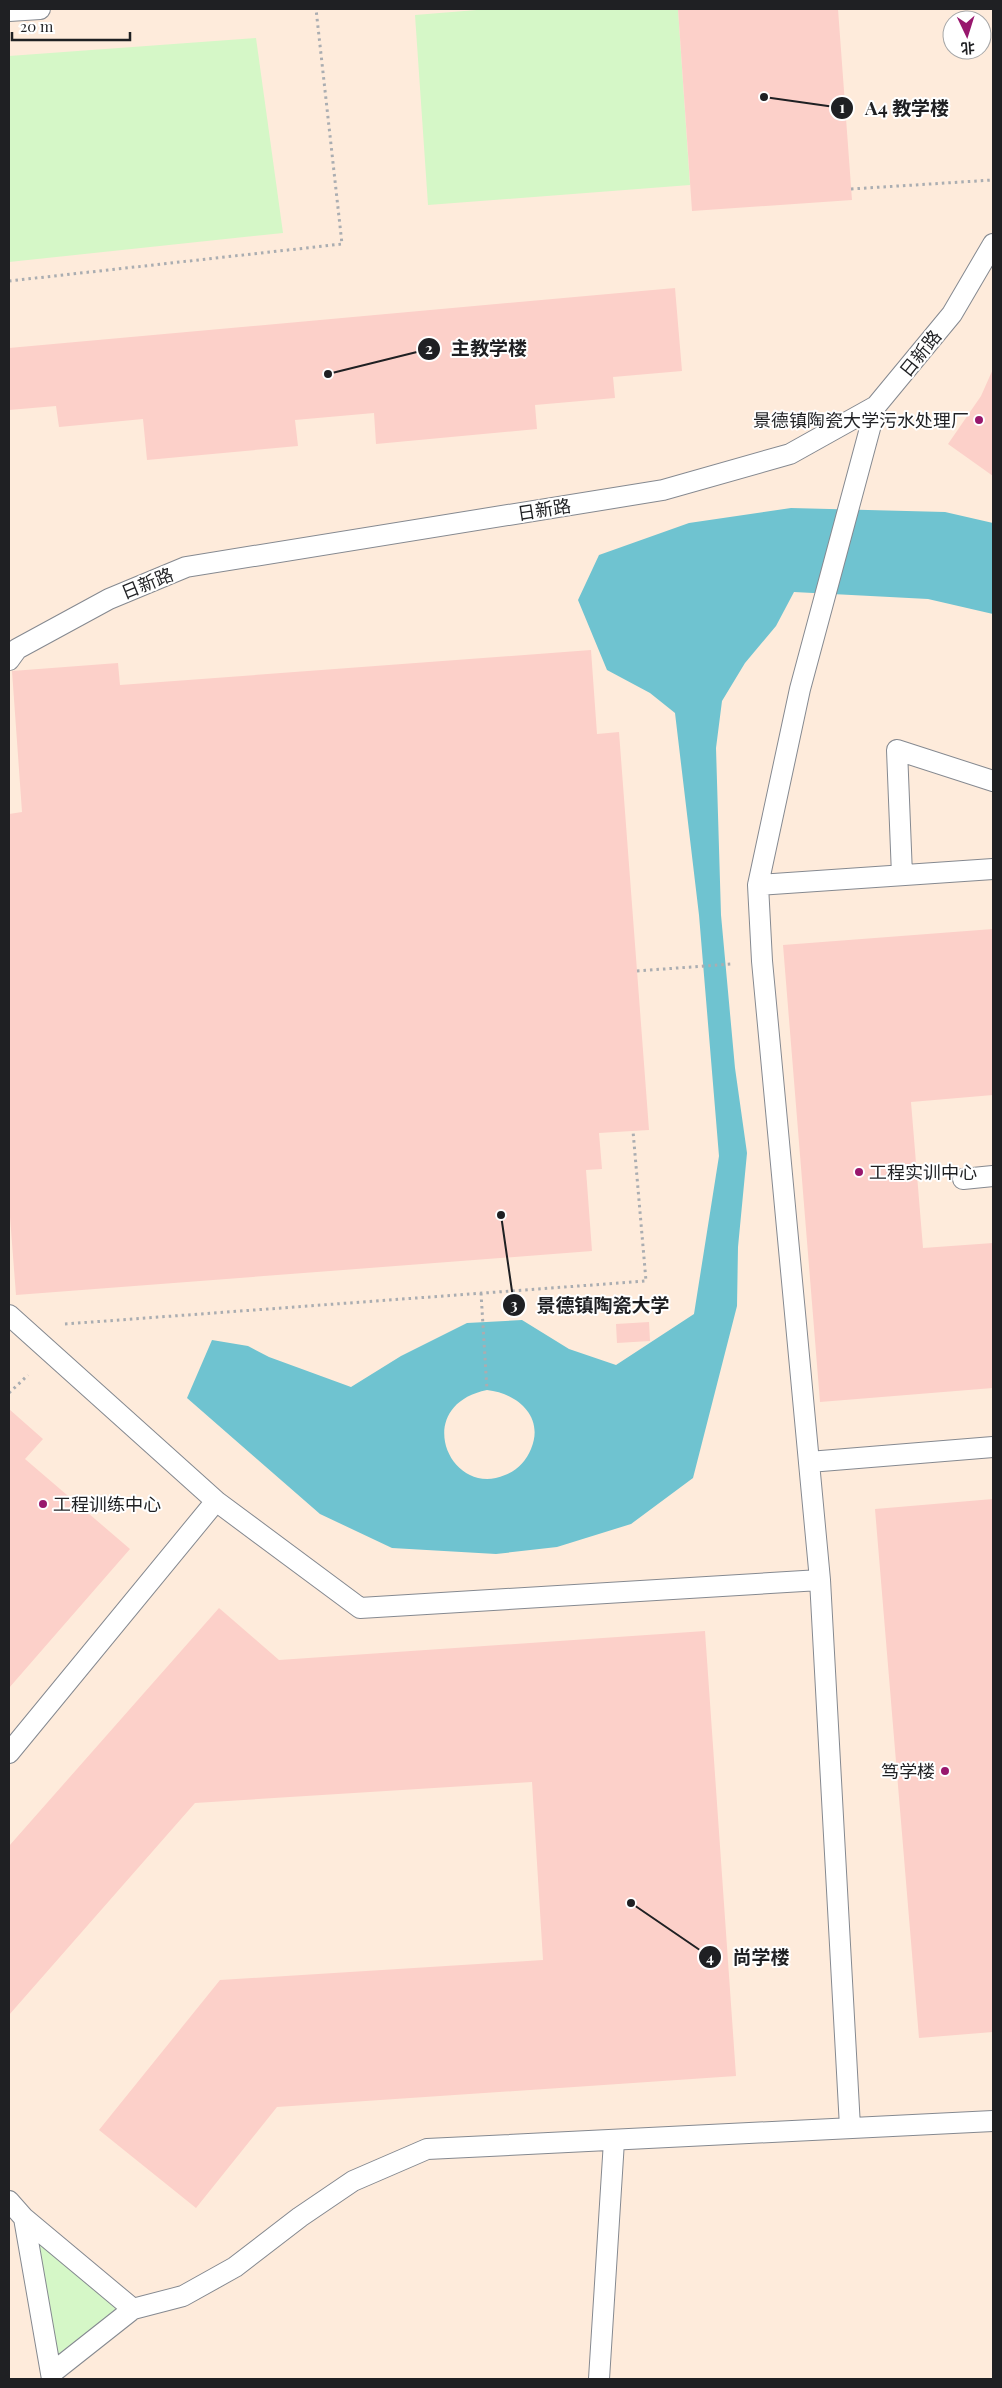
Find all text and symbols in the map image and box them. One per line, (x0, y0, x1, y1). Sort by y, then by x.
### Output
scale bar (12, 10, 130, 42)
north arrow (942, 10, 992, 60)
text: 20 m (20, 16, 54, 36)
text: 北 (960, 39, 976, 58)
callout: A4 教学楼 (829, 91, 959, 125)
text: A4 教学楼 (864, 94, 949, 120)
text: 1 (839, 97, 845, 117)
street label: 日新路 (894, 324, 946, 382)
callout: 主教学楼 (416, 332, 537, 366)
text: 主教学楼 (451, 334, 527, 360)
text: 2 (425, 338, 433, 358)
place label: 景德镇陶瓷大学污水处理厂 (753, 408, 969, 432)
marker: 景德镇陶瓷大学污水处理厂 (973, 414, 985, 426)
street label: 日新路 (515, 493, 573, 525)
street label: 日新路 (117, 562, 177, 604)
place label: 工程实训中心 (869, 1160, 977, 1184)
marker: 工程实训中心 (853, 1166, 865, 1178)
callout: 景德镇陶瓷大学 (502, 1288, 680, 1322)
text: 景德镇陶瓷大学 (536, 1291, 670, 1317)
text: 3 (510, 1294, 518, 1314)
place label: 工程训练中心 (53, 1492, 161, 1516)
marker: 工程训练中心 (37, 1498, 49, 1510)
place label: 笃学楼 (881, 1759, 935, 1783)
marker: 笃学楼 (939, 1765, 951, 1777)
callout: 尚学楼 (697, 1940, 799, 1974)
text: 尚学楼 (732, 1943, 790, 1969)
text: 4 (706, 1947, 714, 1967)

